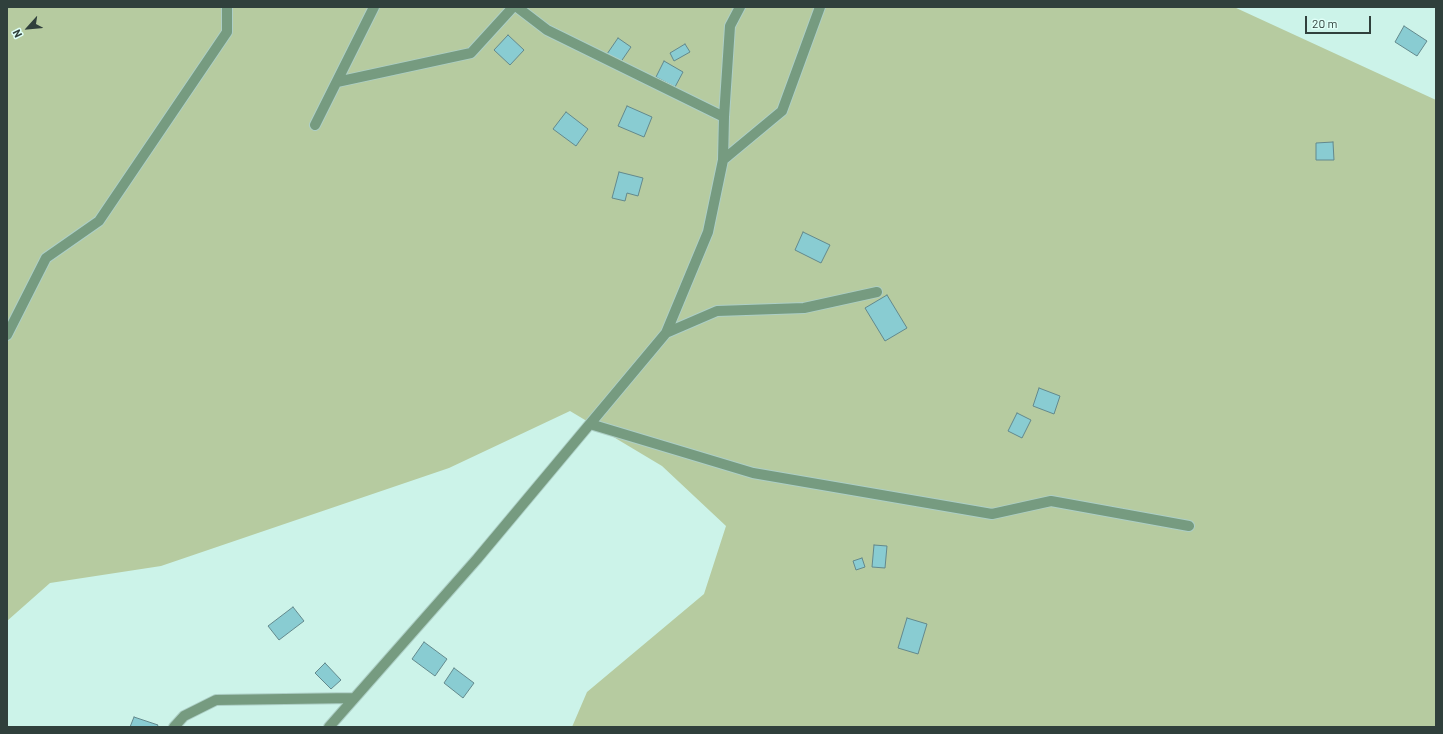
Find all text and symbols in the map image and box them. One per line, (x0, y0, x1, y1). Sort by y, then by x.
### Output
north arrow (8, 8, 48, 48)
scale bar (1307, 8, 1373, 34)
text: 20 m (1312, 16, 1338, 30)
text: N (9, 27, 24, 40)

